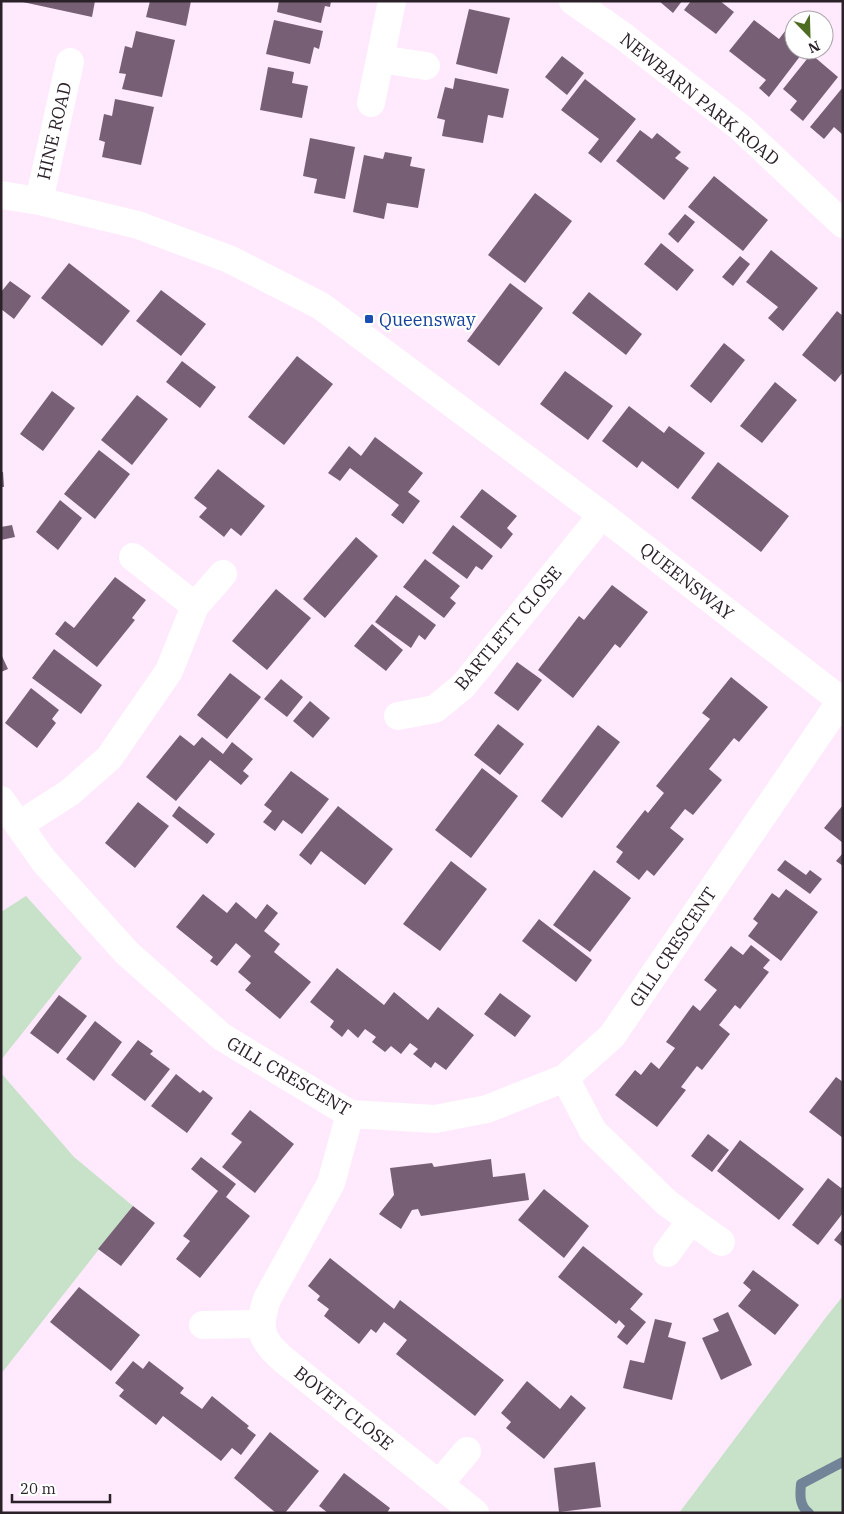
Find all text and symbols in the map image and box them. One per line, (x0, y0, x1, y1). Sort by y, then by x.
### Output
north arrow (784, 10, 834, 60)
street label: NEWBARN PARK ROAD (616, 28, 784, 170)
text: N (805, 37, 823, 57)
street label: HINE ROAD (32, 80, 76, 182)
place label: Queensway (379, 308, 476, 331)
marker: Queensway (363, 313, 375, 325)
street label: QUEENSWAY (635, 537, 739, 625)
street label: BARTLETT CLOSE (449, 561, 567, 695)
street label: GILL CRESCENT (624, 882, 722, 1011)
street label: GILL CRESCENT (223, 1031, 355, 1121)
street label: BOVET CLOSE (290, 1361, 398, 1455)
scale bar (12, 1472, 110, 1504)
text: 20 m (20, 1479, 56, 1498)

